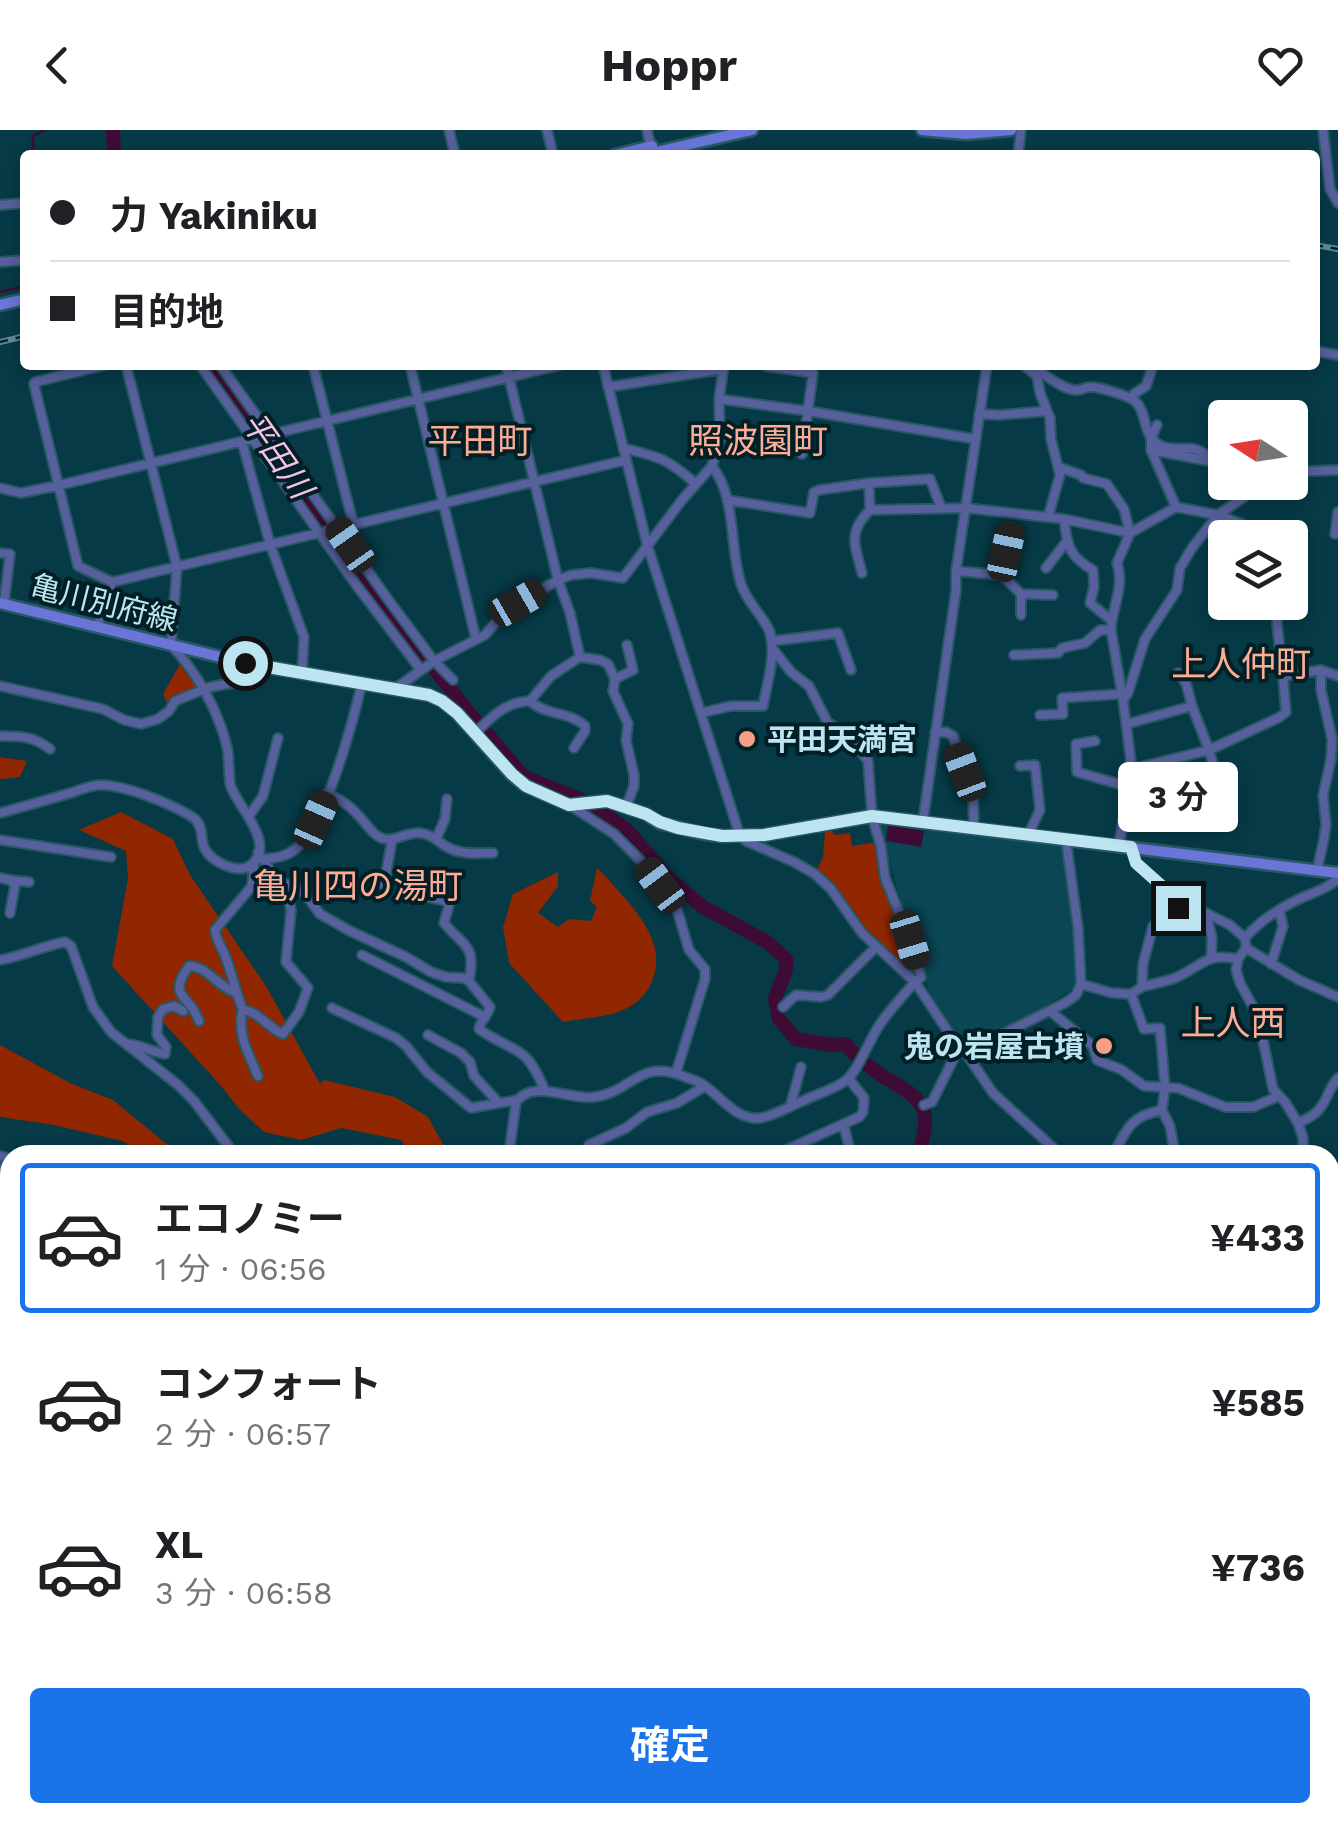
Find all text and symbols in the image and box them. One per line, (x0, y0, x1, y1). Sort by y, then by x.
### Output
icon: back (30, 38, 85, 93)
icon: heart (1253, 38, 1308, 93)
text: Hoppr (601, 39, 737, 92)
text: 力 Yakiniku (110, 194, 318, 238)
text: 目的地 (110, 290, 224, 334)
north arrow (1208, 400, 1308, 500)
map controls (1208, 400, 1308, 620)
water label: 平田川 (234, 405, 322, 508)
district label: 平田町 (427, 420, 533, 462)
district label: 照波園町 (688, 420, 828, 462)
car (321, 512, 379, 578)
car (985, 520, 1027, 584)
button: layers (1208, 520, 1308, 620)
street label: 亀川別府線 (27, 568, 181, 638)
car (485, 575, 551, 631)
route start (223, 641, 268, 686)
district label: 上人仲町 (1171, 643, 1311, 685)
place label: 平田天満宮 (767, 722, 917, 757)
marker: 平田天満宮 (736, 728, 758, 750)
car (940, 739, 990, 805)
callout: 3 分 (1118, 763, 1238, 833)
text: 3 分 (1148, 778, 1208, 816)
car (290, 786, 342, 854)
car (630, 852, 690, 918)
district label: 亀川四の湯町 (253, 865, 463, 907)
route end (1156, 886, 1201, 931)
car (887, 907, 933, 973)
district label: 上人西 (1180, 1002, 1286, 1044)
place label: 鬼の岩屋古墳 (904, 1029, 1084, 1064)
marker: 鬼の岩屋古墳 (1093, 1035, 1115, 1057)
icon: car (35, 1193, 125, 1283)
text: エコノミー (155, 1197, 345, 1241)
text: ¥433 (1210, 1216, 1305, 1260)
text: 1 分 · 06:56 (155, 1250, 326, 1288)
icon: car (35, 1358, 125, 1448)
text: コンフォート (155, 1362, 382, 1406)
text: ¥585 (1212, 1381, 1305, 1425)
text: 2 分 · 06:57 (155, 1415, 331, 1453)
icon: car (35, 1523, 125, 1613)
text: XL (155, 1523, 203, 1567)
text: ¥736 (1211, 1546, 1305, 1590)
text: 3 分 · 06:58 (155, 1574, 333, 1612)
button: 確定 (30, 1688, 1310, 1803)

